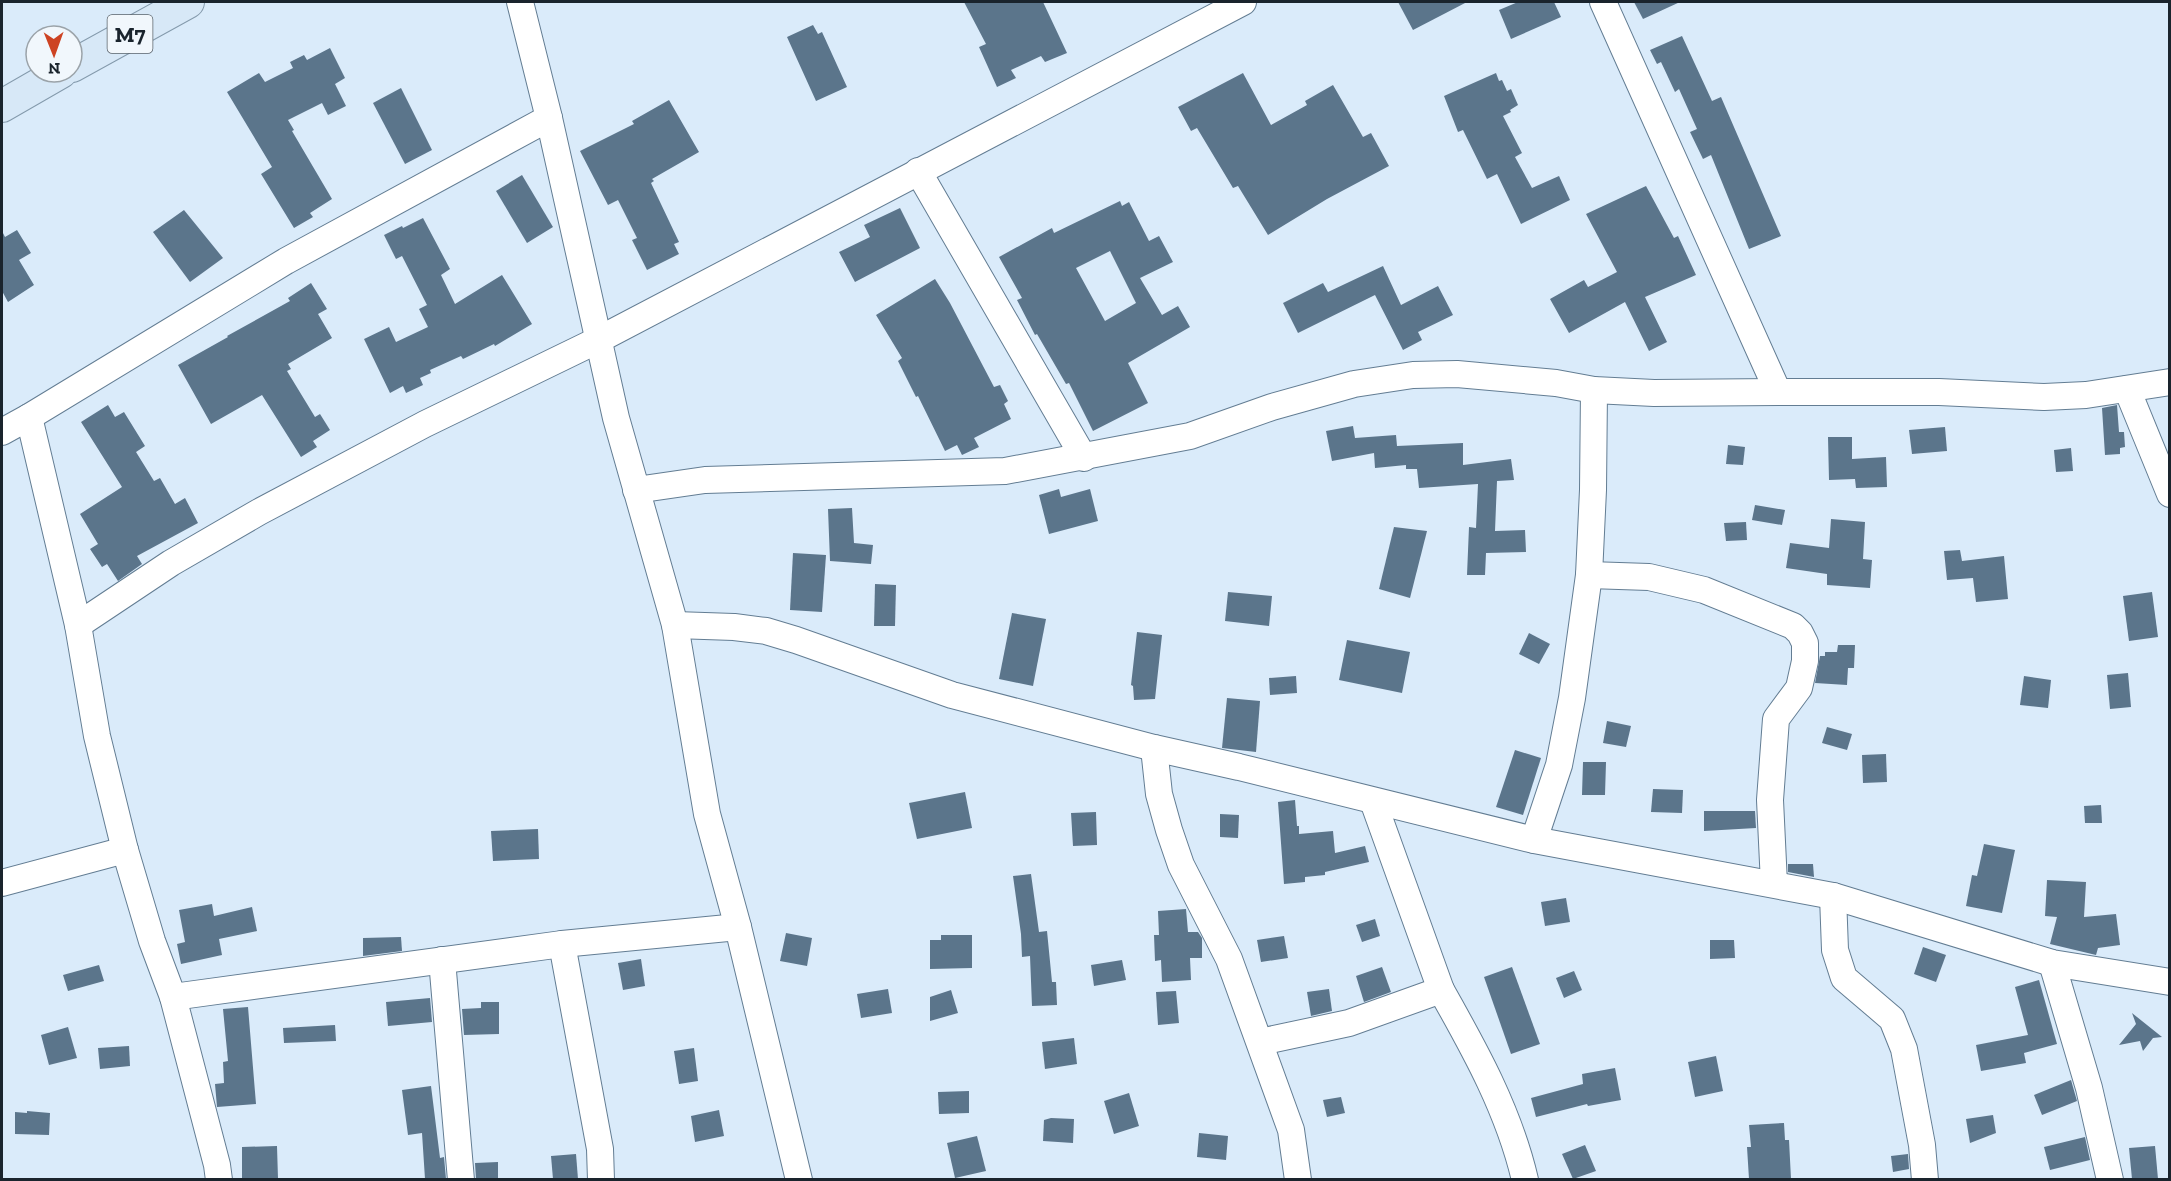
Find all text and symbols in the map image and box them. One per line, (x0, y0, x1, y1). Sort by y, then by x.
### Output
road number: M7 (108, 15, 152, 53)
north arrow (24, 24, 84, 84)
text: N (48, 59, 61, 78)

